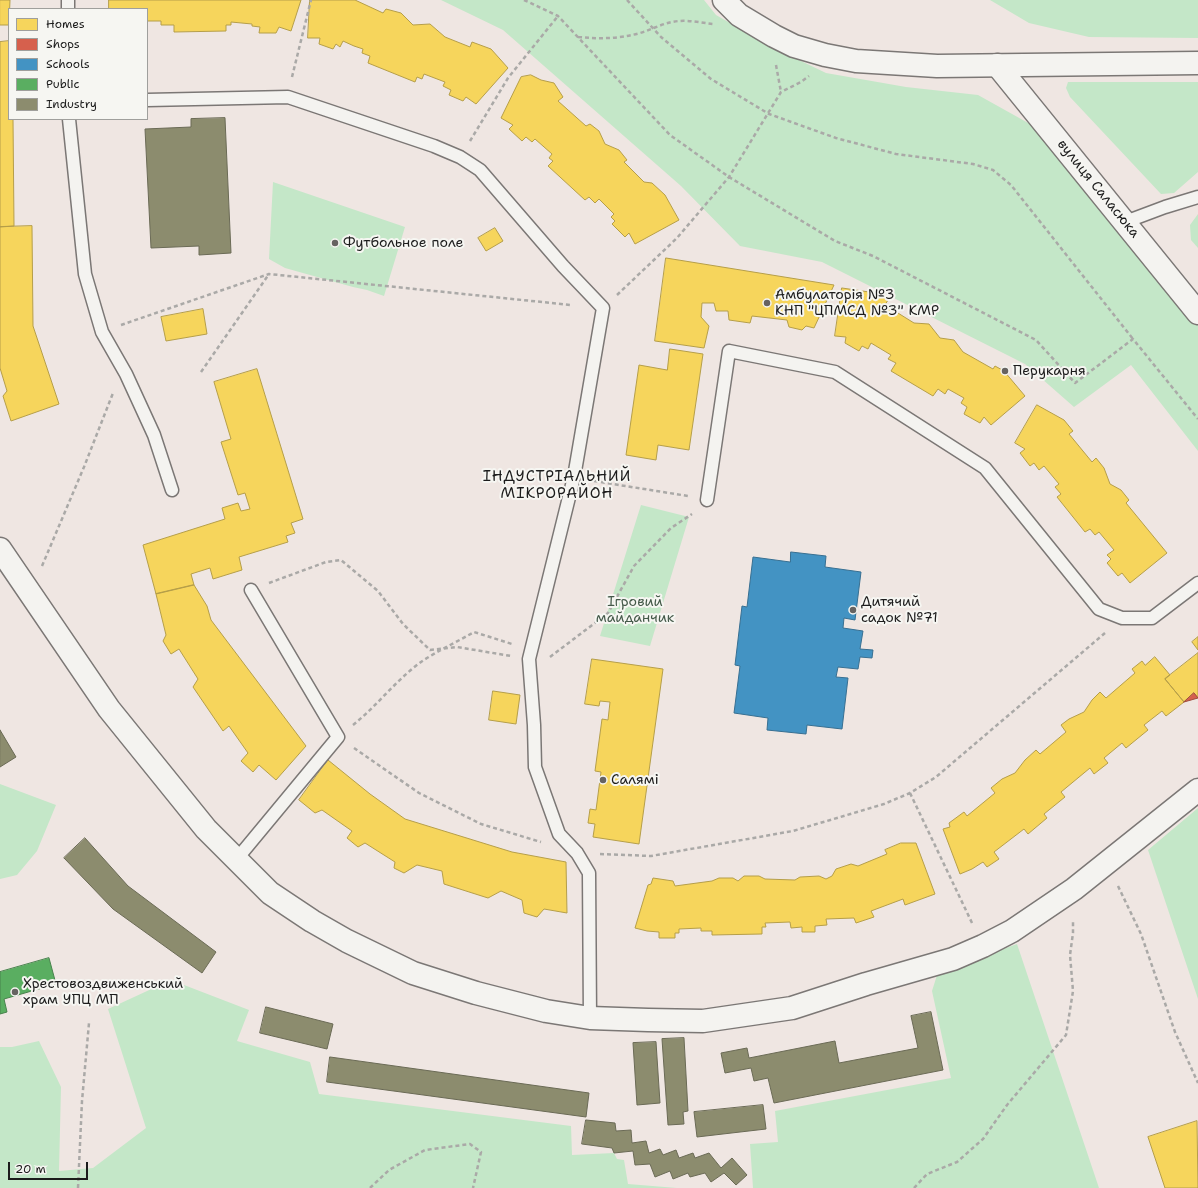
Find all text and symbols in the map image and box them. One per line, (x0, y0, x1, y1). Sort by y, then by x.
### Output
legend (8, 8, 148, 120)
text: Homes (46, 16, 85, 32)
text: Shops (46, 36, 80, 52)
text: Schools (46, 56, 90, 72)
text: Public (46, 76, 80, 92)
text: Industry (46, 96, 97, 112)
street label: вулиця Саласюка (1053, 136, 1143, 242)
place label: Футбольное поле (343, 235, 464, 251)
marker: Футбольное поле (330, 238, 340, 248)
place label: Амбулаторія №3 КНП "ЦПМСД №3" КМР (775, 287, 939, 320)
marker: Амбулаторія №3 КНП "ЦПМСД №3" КМР (762, 298, 772, 308)
place label: Перукарня (1013, 363, 1086, 379)
marker: Перукарня (1000, 366, 1010, 376)
district label: ІНДУСТРІАЛЬНИЙ МІКРОРАЙОН (483, 468, 631, 503)
park label: Ігровий майданчик (596, 594, 674, 626)
place label: Дитячий садок №71 (861, 594, 938, 626)
marker: Дитячий садок №71 (848, 605, 858, 615)
place label: Салямі (611, 772, 659, 788)
marker: Салямі (598, 775, 608, 785)
place label: Хрестовоздвиженський храм УПЦ МП (23, 976, 183, 1008)
marker: Хрестовоздвиженський храм УПЦ МП (10, 987, 20, 997)
scale bar (10, 1154, 90, 1180)
text: 20 m (15, 1161, 46, 1177)

